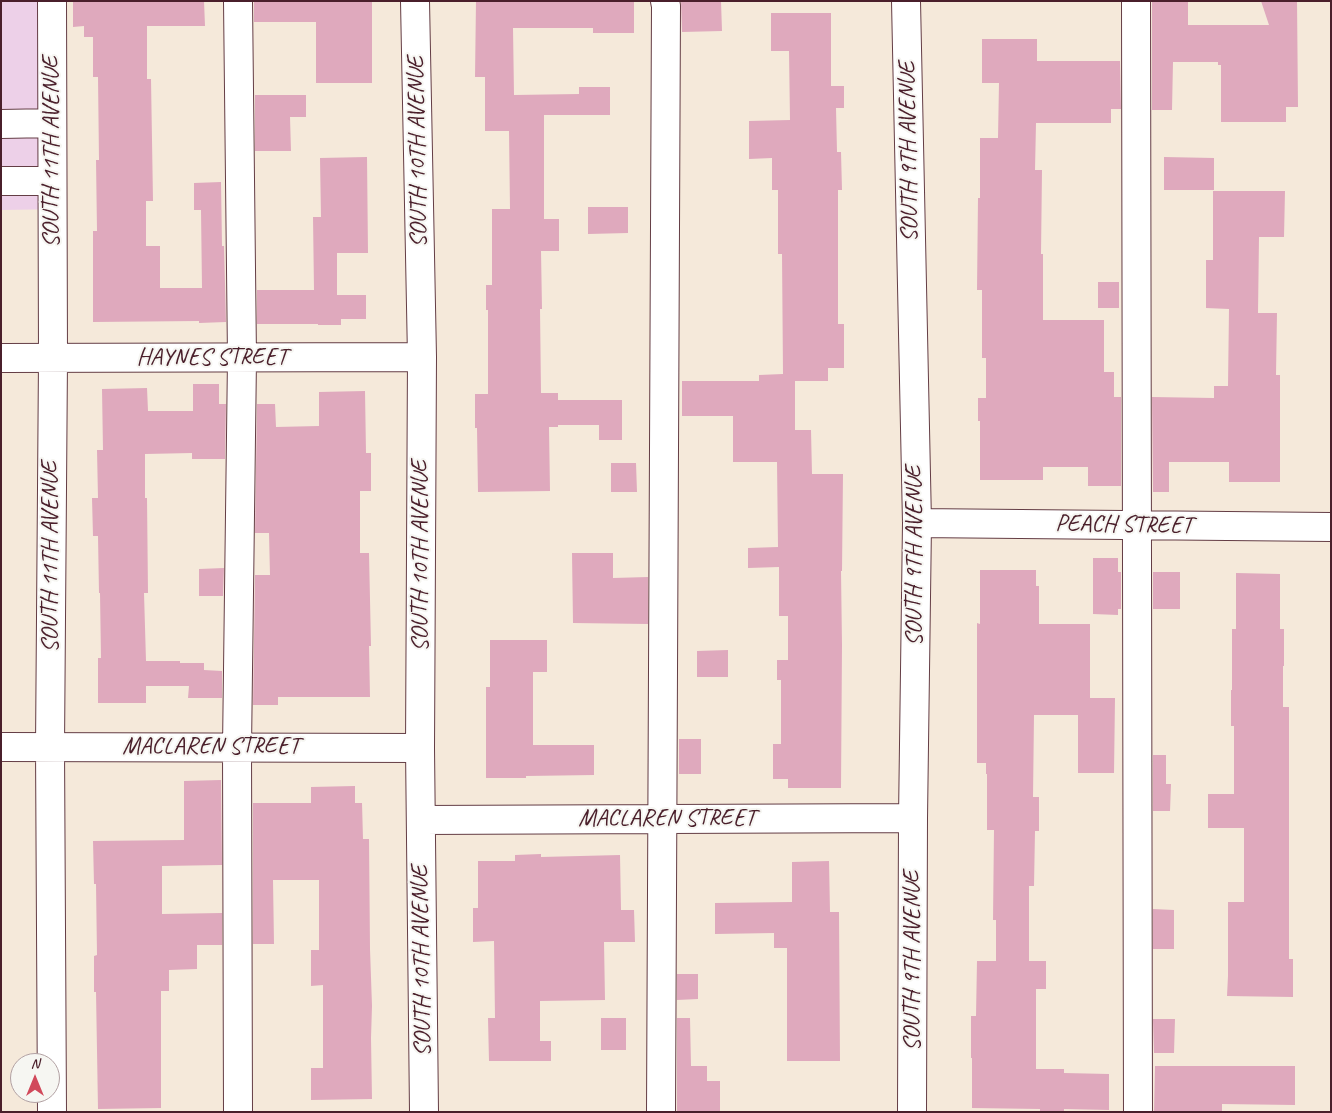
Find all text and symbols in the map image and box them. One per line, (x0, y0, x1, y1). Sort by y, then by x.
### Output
street label: SOUTH 11TH AVENUE (38, 56, 66, 248)
street label: SOUTH 10TH AVENUE (402, 56, 434, 248)
street label: SOUTH 9TH AVENUE (893, 62, 925, 242)
street label: HAYNES STREET (137, 344, 287, 372)
street label: SOUTH 10TH AVENUE (407, 460, 435, 652)
street label: SOUTH 11TH AVENUE (37, 461, 65, 653)
street label: SOUTH 9TH AVENUE (901, 466, 929, 646)
street label: PEACH STREET (1055, 509, 1193, 541)
street label: MACLAREN STREET (122, 733, 300, 761)
street label: MACLAREN STREET (578, 805, 756, 833)
street label: SOUTH 10TH AVENUE (406, 865, 438, 1057)
street label: SOUTH 9TH AVENUE (899, 871, 927, 1051)
north arrow (10, 1053, 60, 1103)
text: N (31, 1055, 39, 1072)

